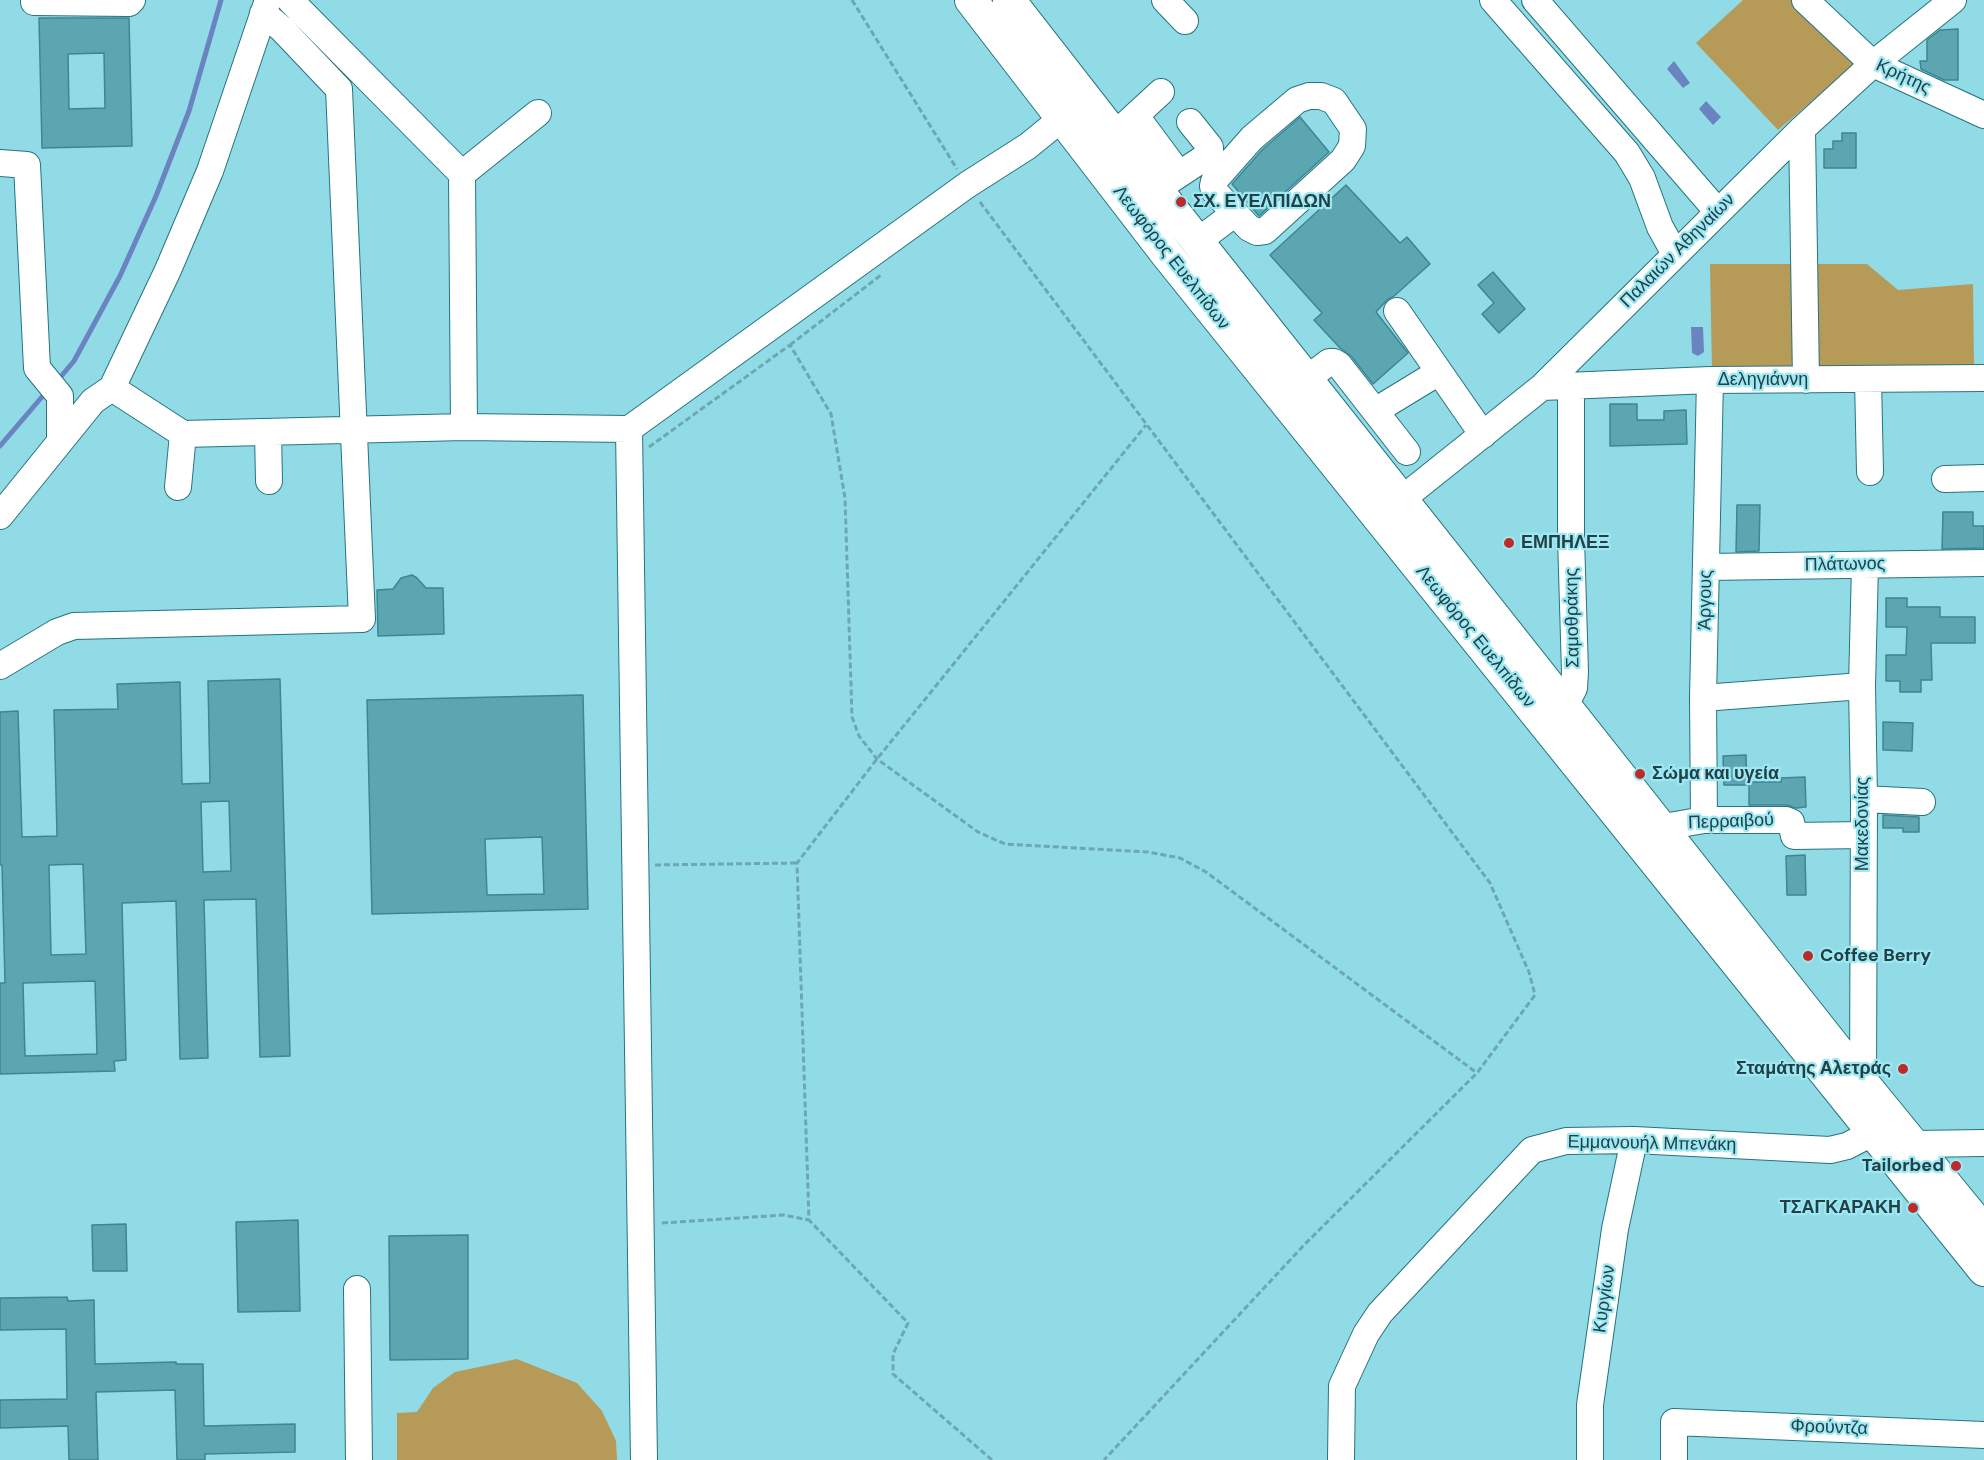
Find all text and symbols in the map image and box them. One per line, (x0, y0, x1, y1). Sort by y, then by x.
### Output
street label: Κρήτης (1872, 55, 1934, 99)
street label: Λεωφόρος Ευελπίδων (1108, 182, 1234, 334)
street label: Παλαιών Αθηναίων (1616, 189, 1740, 313)
place label: ΣΧ. ΕΥΕΛΠΙΔΩΝ (1193, 191, 1331, 213)
marker: ΣΧ. ΕΥΕΛΠΙΔΩΝ (1174, 195, 1188, 209)
street label: Δεληγιάννη (1718, 369, 1808, 391)
place label: ΕΜΠΗΛΕΞ (1521, 532, 1610, 554)
marker: ΕΜΠΗΛΕΞ (1502, 536, 1516, 550)
street label: Πλάτωνος (1804, 553, 1886, 577)
street label: Λεωφόρος Ευελπίδων (1411, 561, 1539, 713)
street label: Σαμοθράκης (1561, 568, 1585, 668)
street label: Άργους (1695, 570, 1717, 630)
place label: Σώμα και υγεία (1652, 763, 1779, 785)
marker: Σώμα και υγεία (1633, 767, 1647, 781)
street label: Μακεδονίας (1852, 777, 1874, 871)
street label: Περραιβού (1688, 810, 1774, 834)
place label: Coffee Berry (1820, 945, 1931, 967)
marker: Coffee Berry (1801, 949, 1815, 963)
place label: Σταμάτης Αλετράς (1736, 1058, 1891, 1080)
marker: Σταμάτης Αλετράς (1896, 1062, 1910, 1076)
street label: Εμμανουήλ Μπενάκη (1567, 1132, 1737, 1156)
place label: Tailorbed (1862, 1155, 1944, 1177)
marker: Tailorbed (1949, 1159, 1963, 1173)
place label: ΤΣΑΓΚΑΡΑΚΗ (1780, 1197, 1901, 1219)
marker: ΤΣΑΓΚΑΡΑΚΗ (1906, 1201, 1920, 1215)
street label: Κυργίων (1590, 1264, 1620, 1334)
street label: Φρούντζα (1790, 1416, 1868, 1440)

